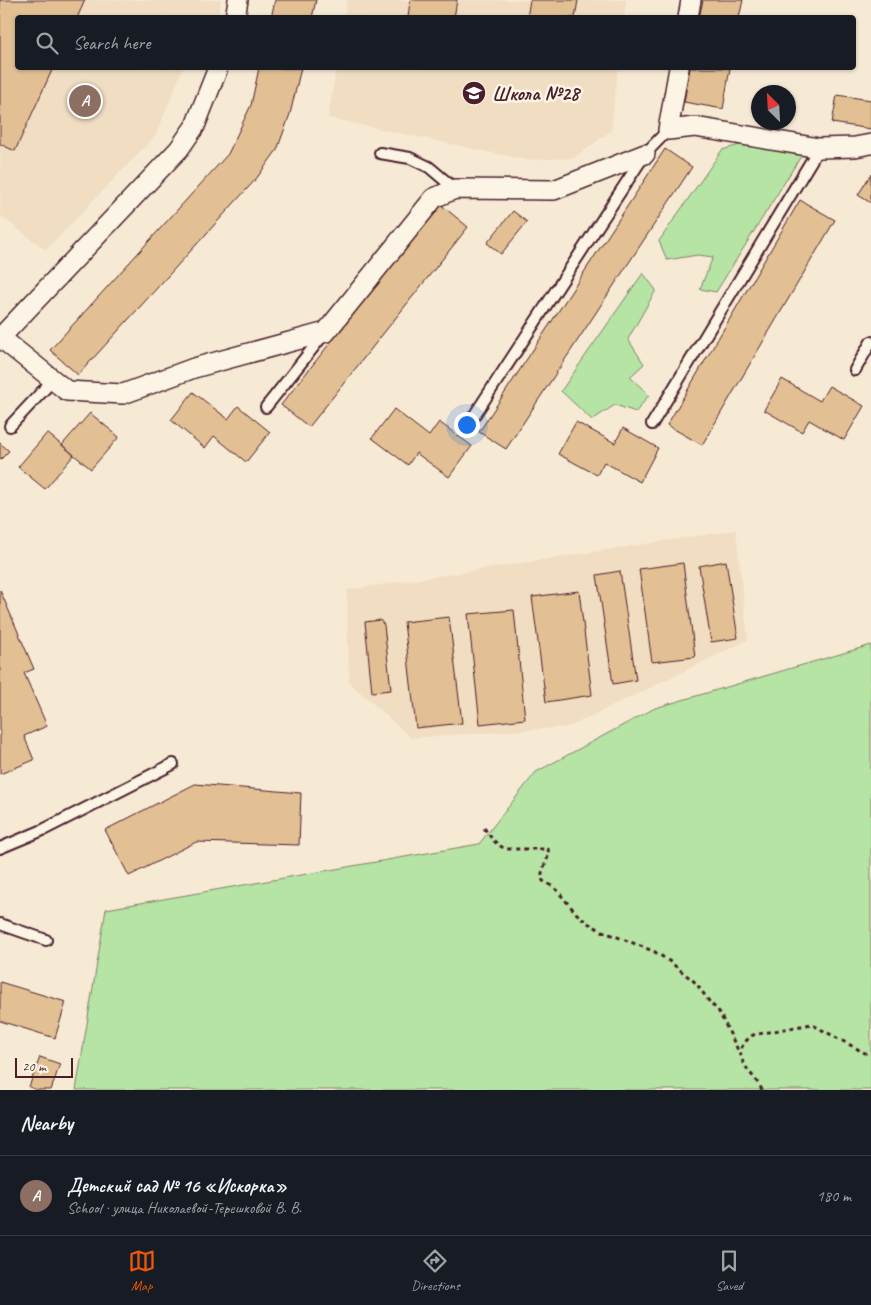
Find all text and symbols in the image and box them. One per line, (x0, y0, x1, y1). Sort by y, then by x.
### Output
search box (15, 15, 856, 70)
icon: search (33, 29, 61, 57)
text: Search here (73, 31, 150, 55)
school or university icon: Школа №28 (461, 80, 487, 106)
place label: Школа №28 (492, 81, 582, 106)
pin: A (69, 82, 101, 120)
north arrow (751, 85, 796, 130)
your location (454, 412, 480, 438)
scale bar (15, 1055, 72, 1078)
text: 20 m (22, 1058, 46, 1075)
text: Nearby (20, 1110, 73, 1136)
text: Детский сад № 16 «Искорка» (67, 1174, 287, 1198)
text: A (32, 1186, 40, 1206)
text: 180 m (817, 1186, 851, 1206)
text: School · улица Николаевой-Терешковой В. В. (67, 1198, 302, 1218)
tab: Map (128, 1247, 156, 1294)
tab: Directions (411, 1247, 460, 1294)
tab: Saved (715, 1247, 743, 1294)

